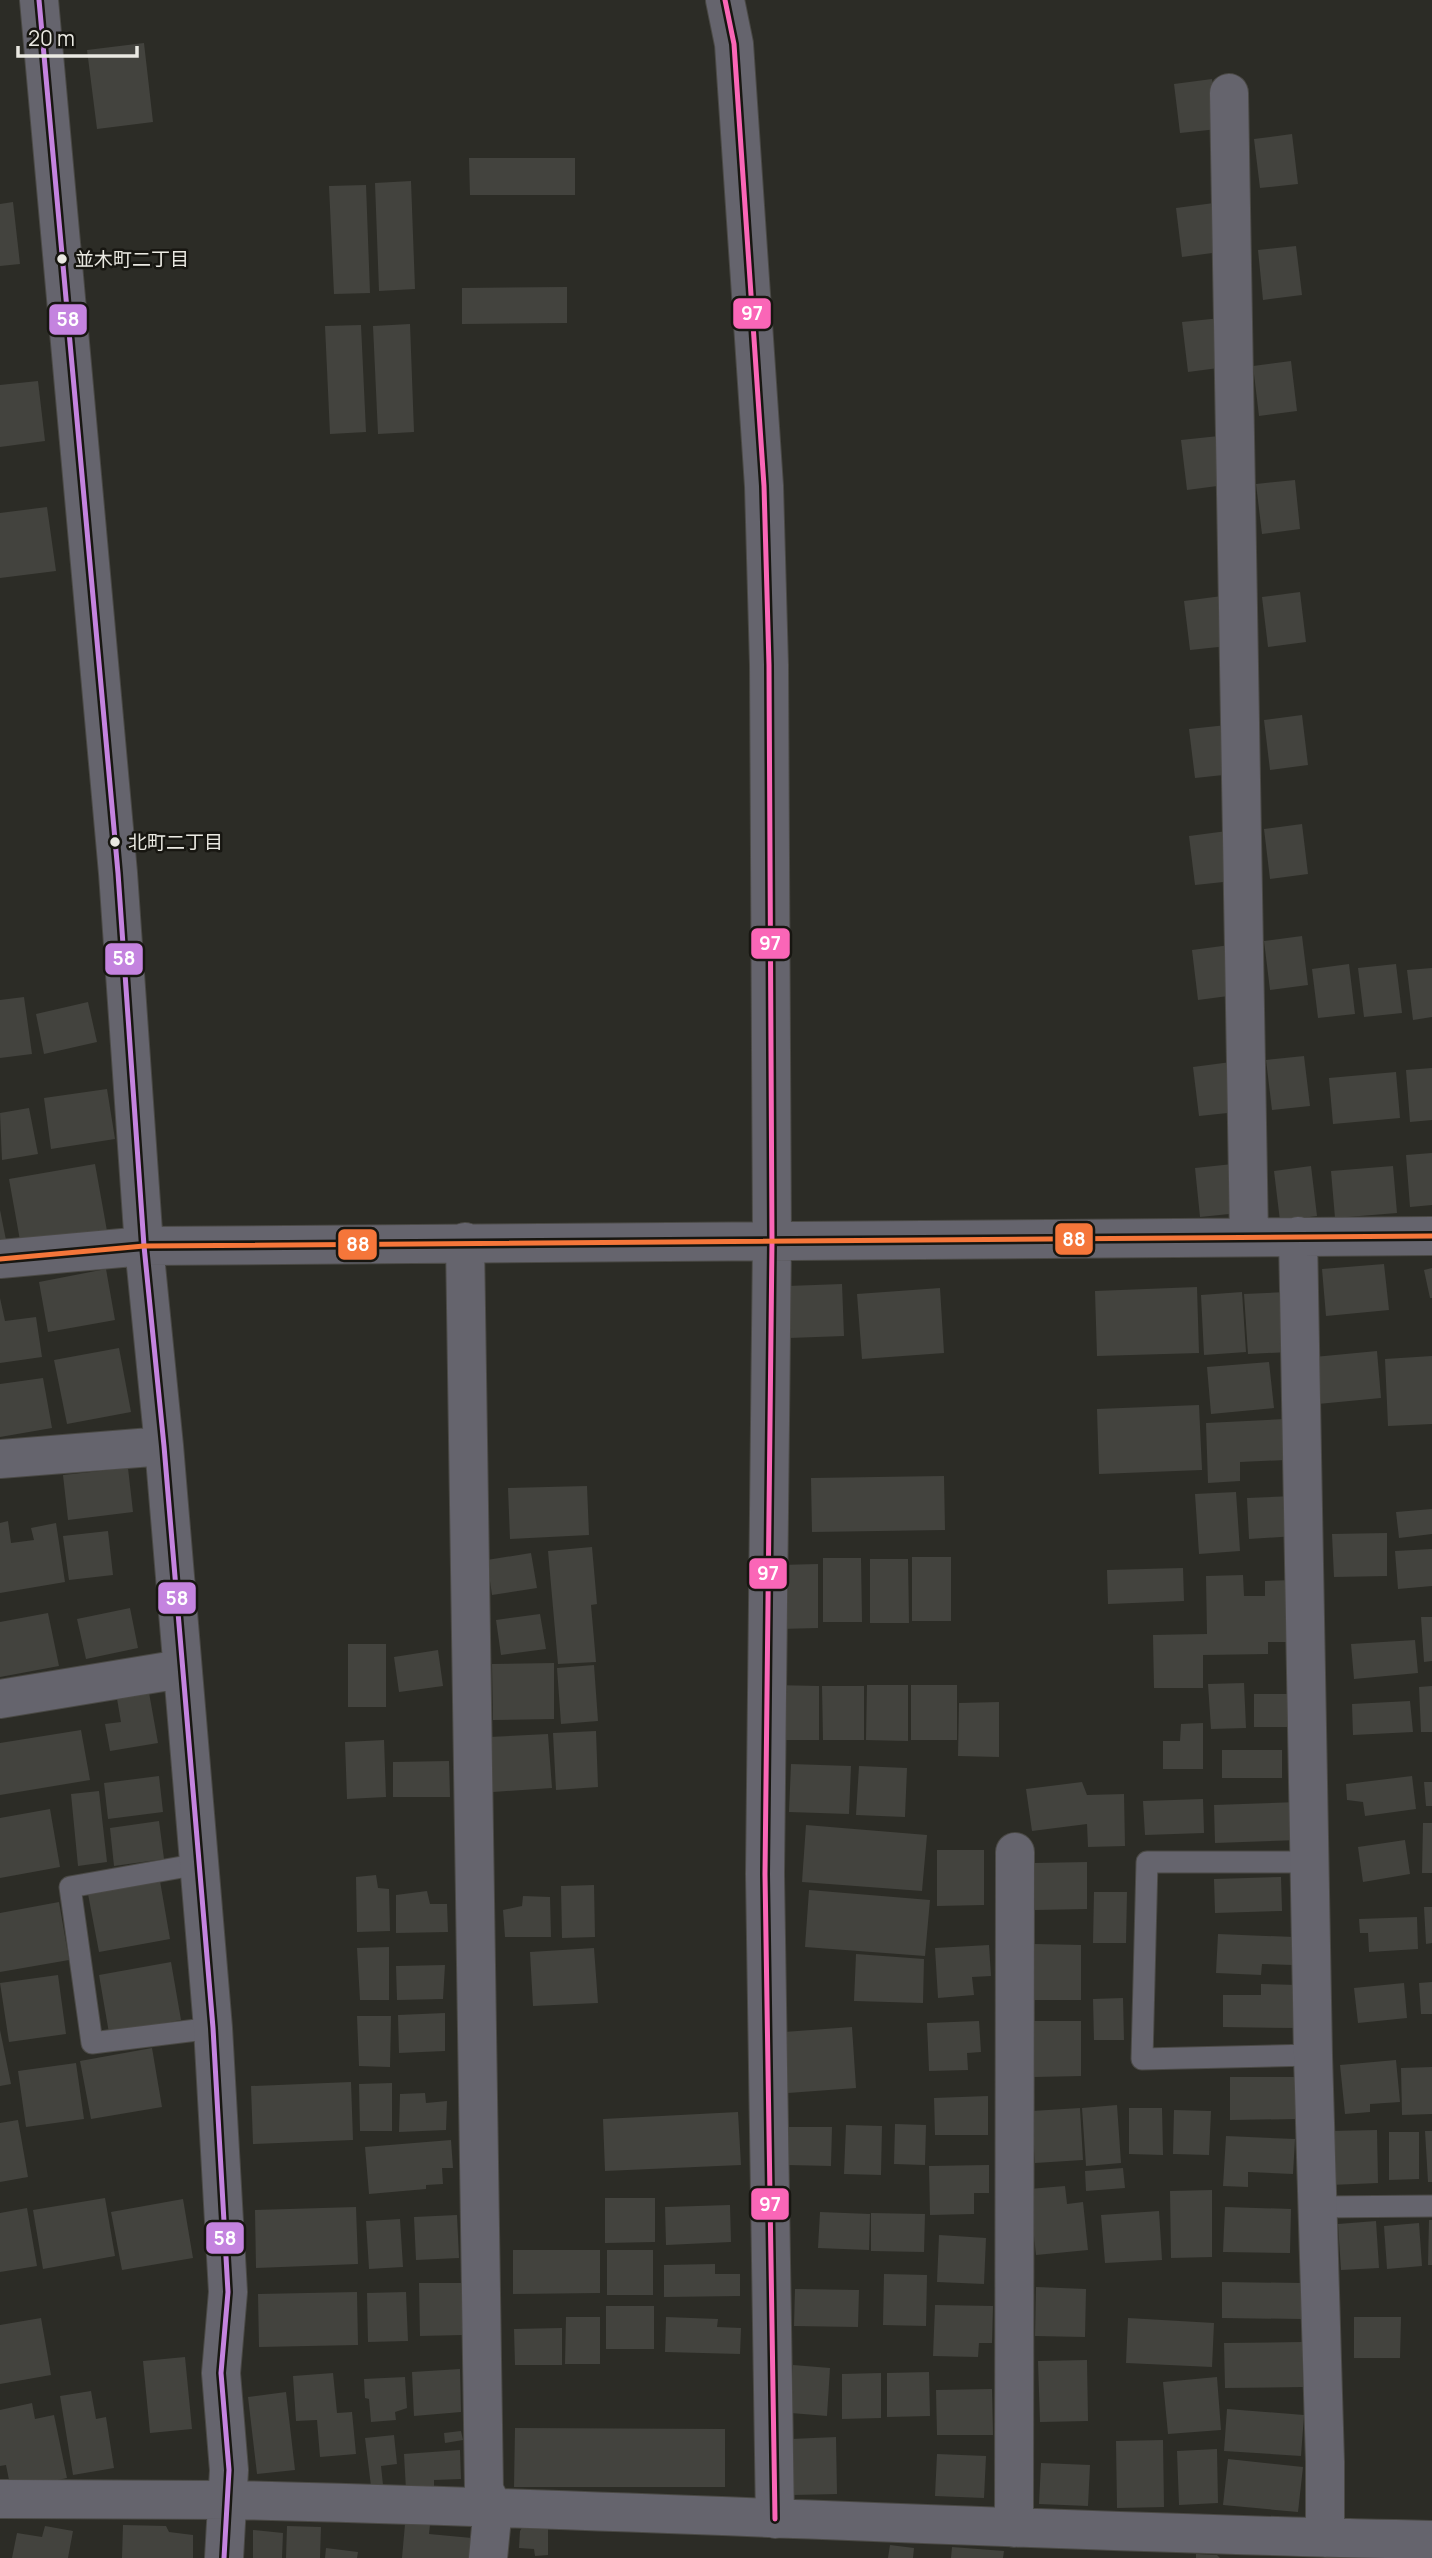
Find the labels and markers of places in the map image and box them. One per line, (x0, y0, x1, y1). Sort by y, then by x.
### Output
place label: 並木町二丁目 (75, 246, 189, 272)
marker: 並木町二丁目 (55, 252, 69, 266)
place label: 北町二丁目 (128, 829, 223, 855)
marker: 北町二丁目 (108, 835, 122, 849)

